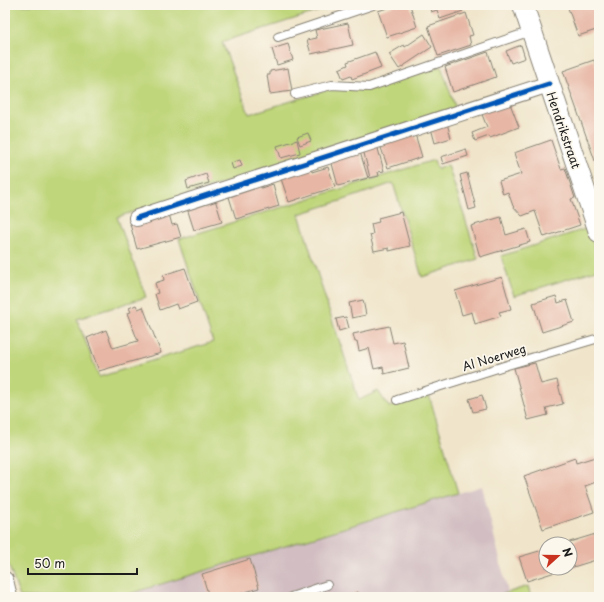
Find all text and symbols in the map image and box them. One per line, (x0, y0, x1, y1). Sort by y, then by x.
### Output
street label: Hendrikstraat (542, 89, 586, 171)
street label: Al Noerweg (460, 339, 528, 375)
north arrow (538, 536, 578, 576)
text: N (558, 545, 577, 560)
scale bar (28, 550, 137, 576)
text: 50 m (34, 554, 65, 572)

